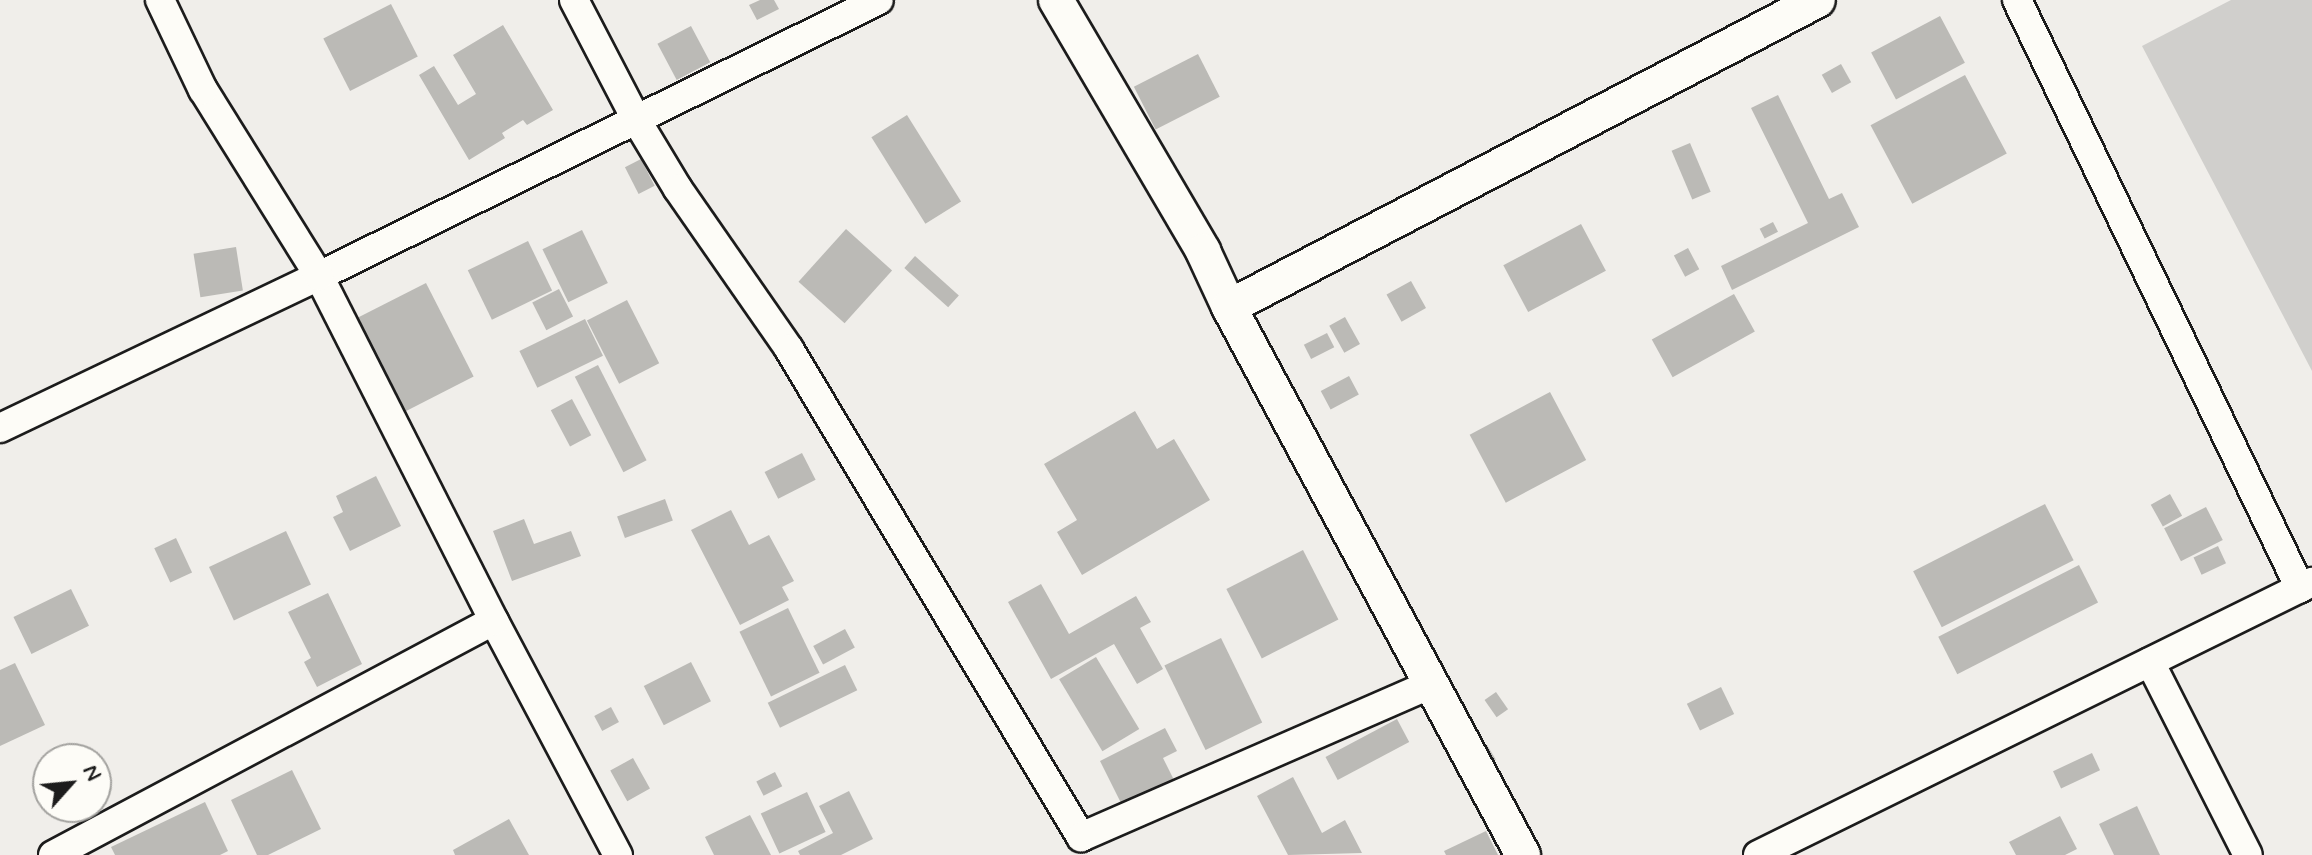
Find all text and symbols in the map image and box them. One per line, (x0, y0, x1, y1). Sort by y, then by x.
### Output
north arrow (32, 743, 112, 823)
text: N (76, 760, 107, 786)

